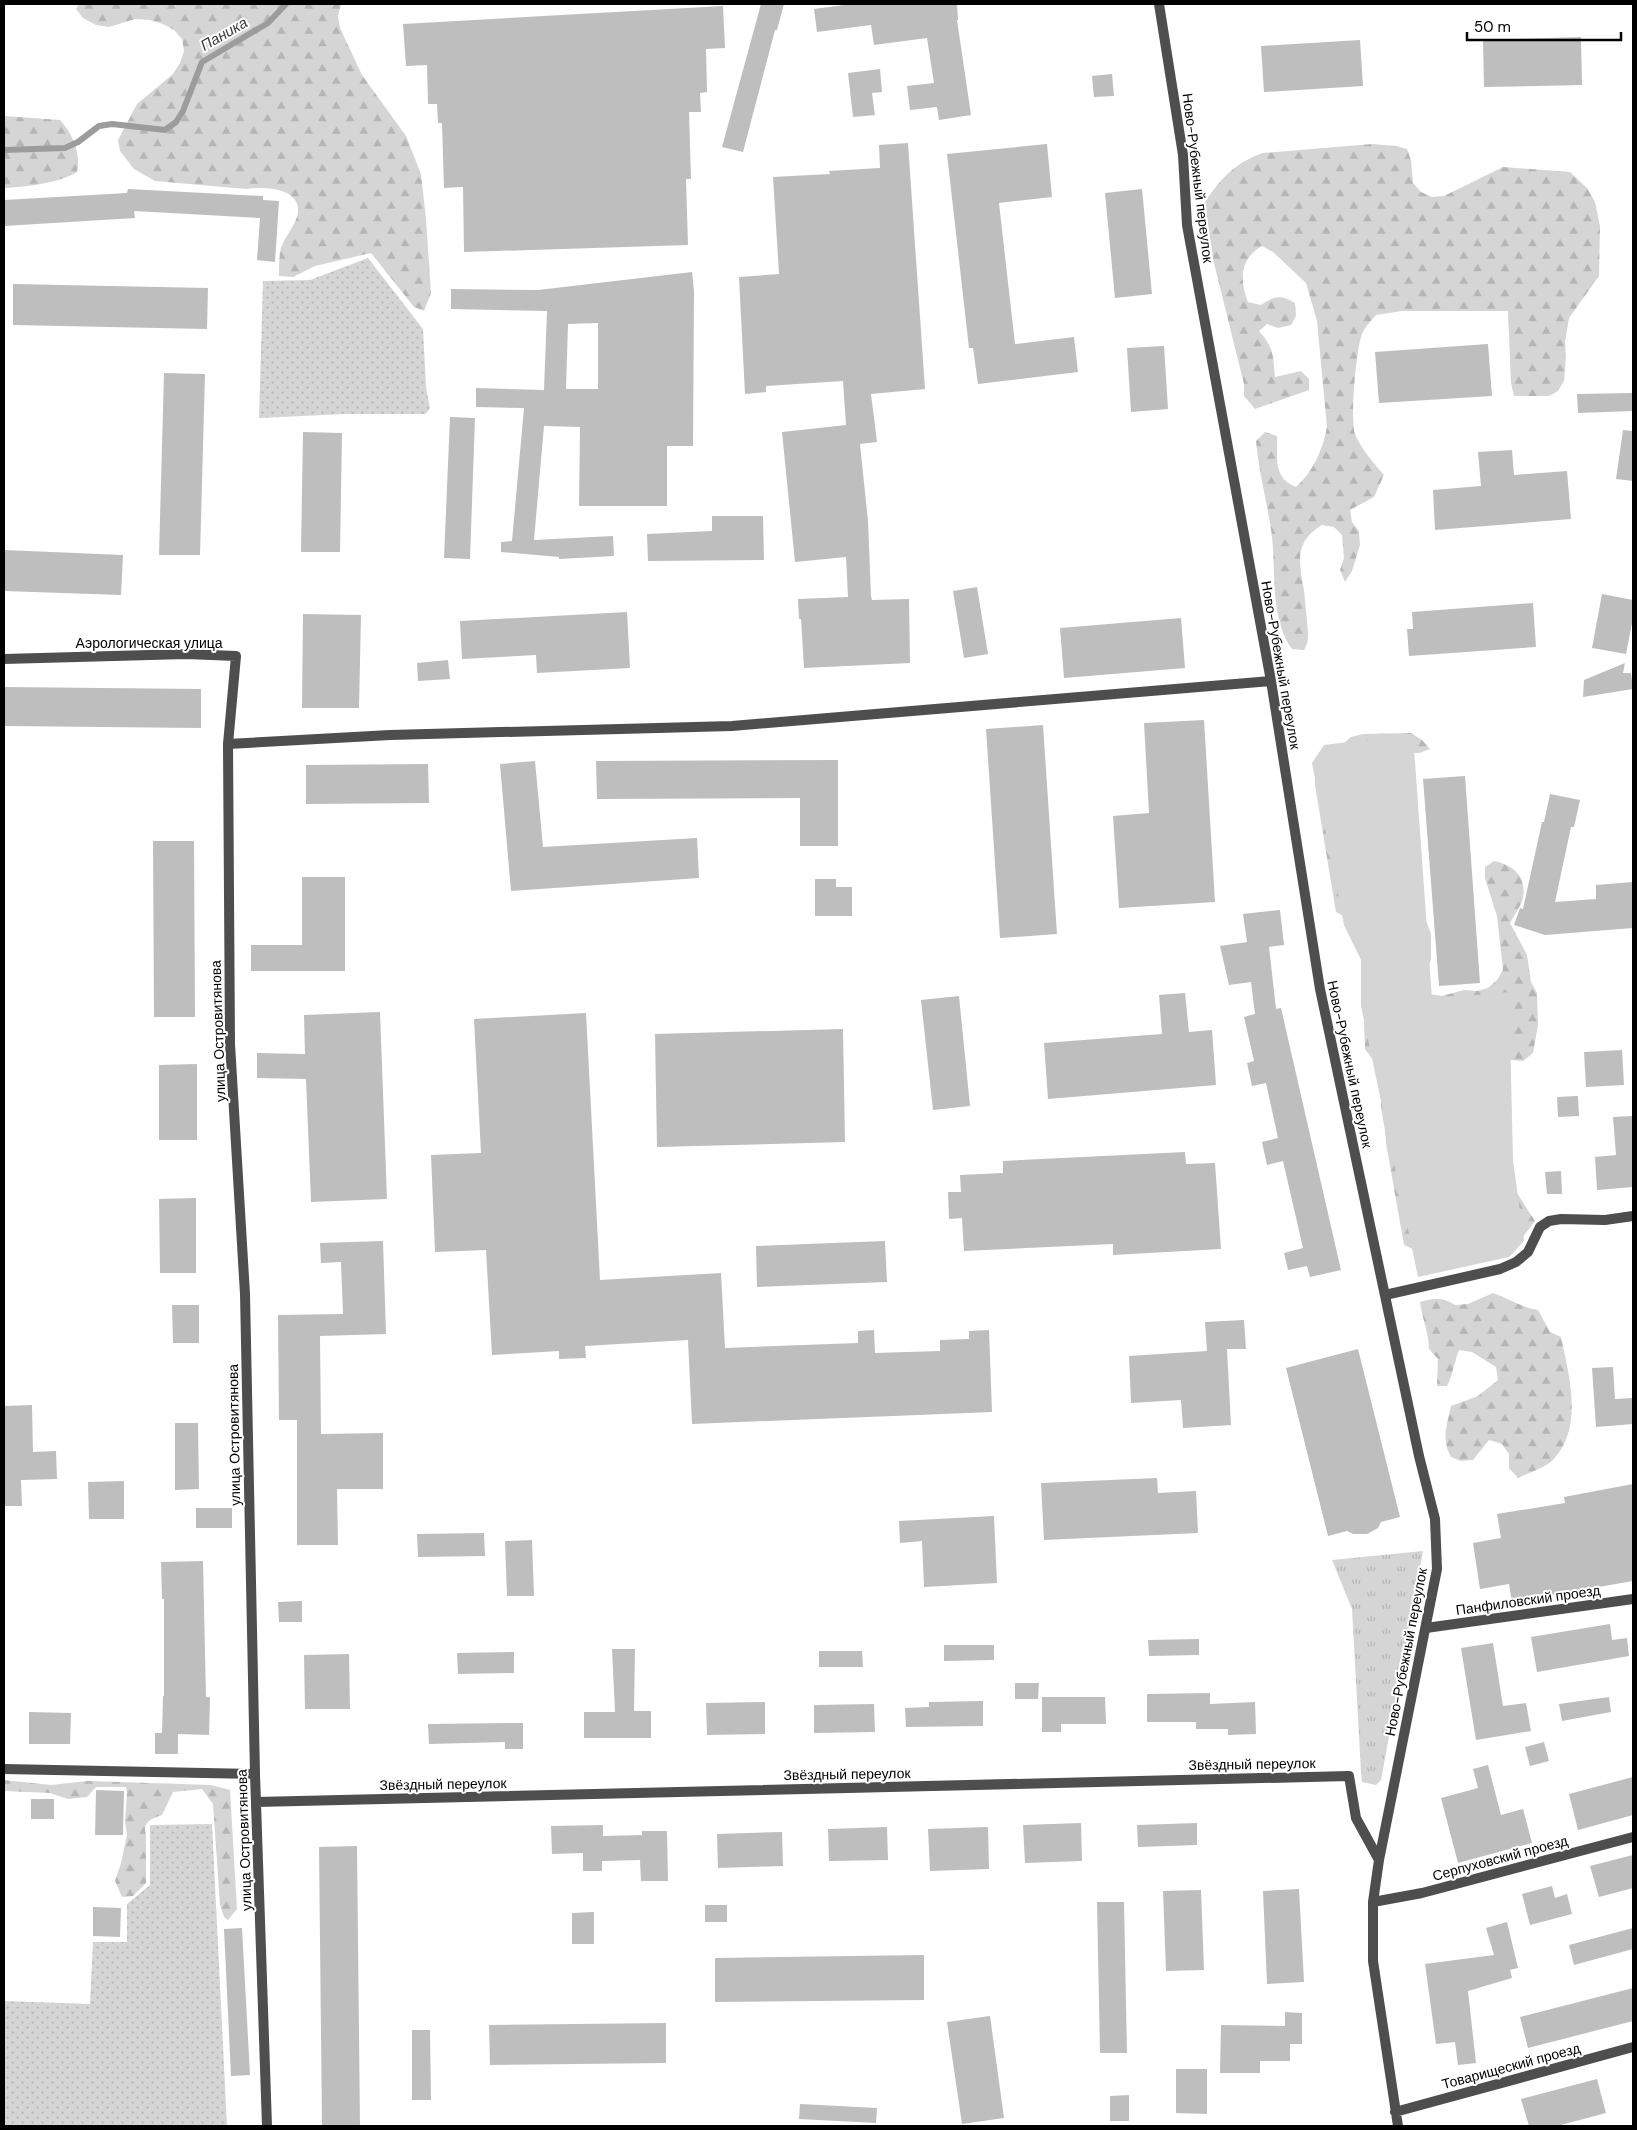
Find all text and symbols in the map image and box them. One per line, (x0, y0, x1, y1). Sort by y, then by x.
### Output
scale bar (1467, 10, 1621, 42)
water label: Паника (197, 13, 251, 55)
text: 50 m (1474, 17, 1511, 37)
street label: Ново-Рубежный переулок (1179, 92, 1217, 265)
street label: Ново-Рубежный переулок (1257, 579, 1305, 752)
street label: Аэрологическая улица (75, 634, 223, 652)
street label: улица Островитянова (207, 960, 229, 1102)
street label: Ново-Рубежный переулок (1323, 979, 1377, 1150)
street label: улица Островитянова (224, 1364, 244, 1506)
street label: Ново-Рубежный переулок (1381, 1566, 1431, 1738)
street label: Панфиловский проезд (1455, 1581, 1601, 1619)
street label: Звёздный переулок (1188, 1754, 1317, 1774)
street label: Звёздный переулок (783, 1764, 912, 1784)
street label: улица Островитянова (233, 1769, 255, 1911)
street label: Звёздный переулок (379, 1774, 508, 1794)
street label: Серпуховский проезд (1430, 1831, 1570, 1885)
street label: Товарищеский проезд (1440, 2039, 1582, 2093)

